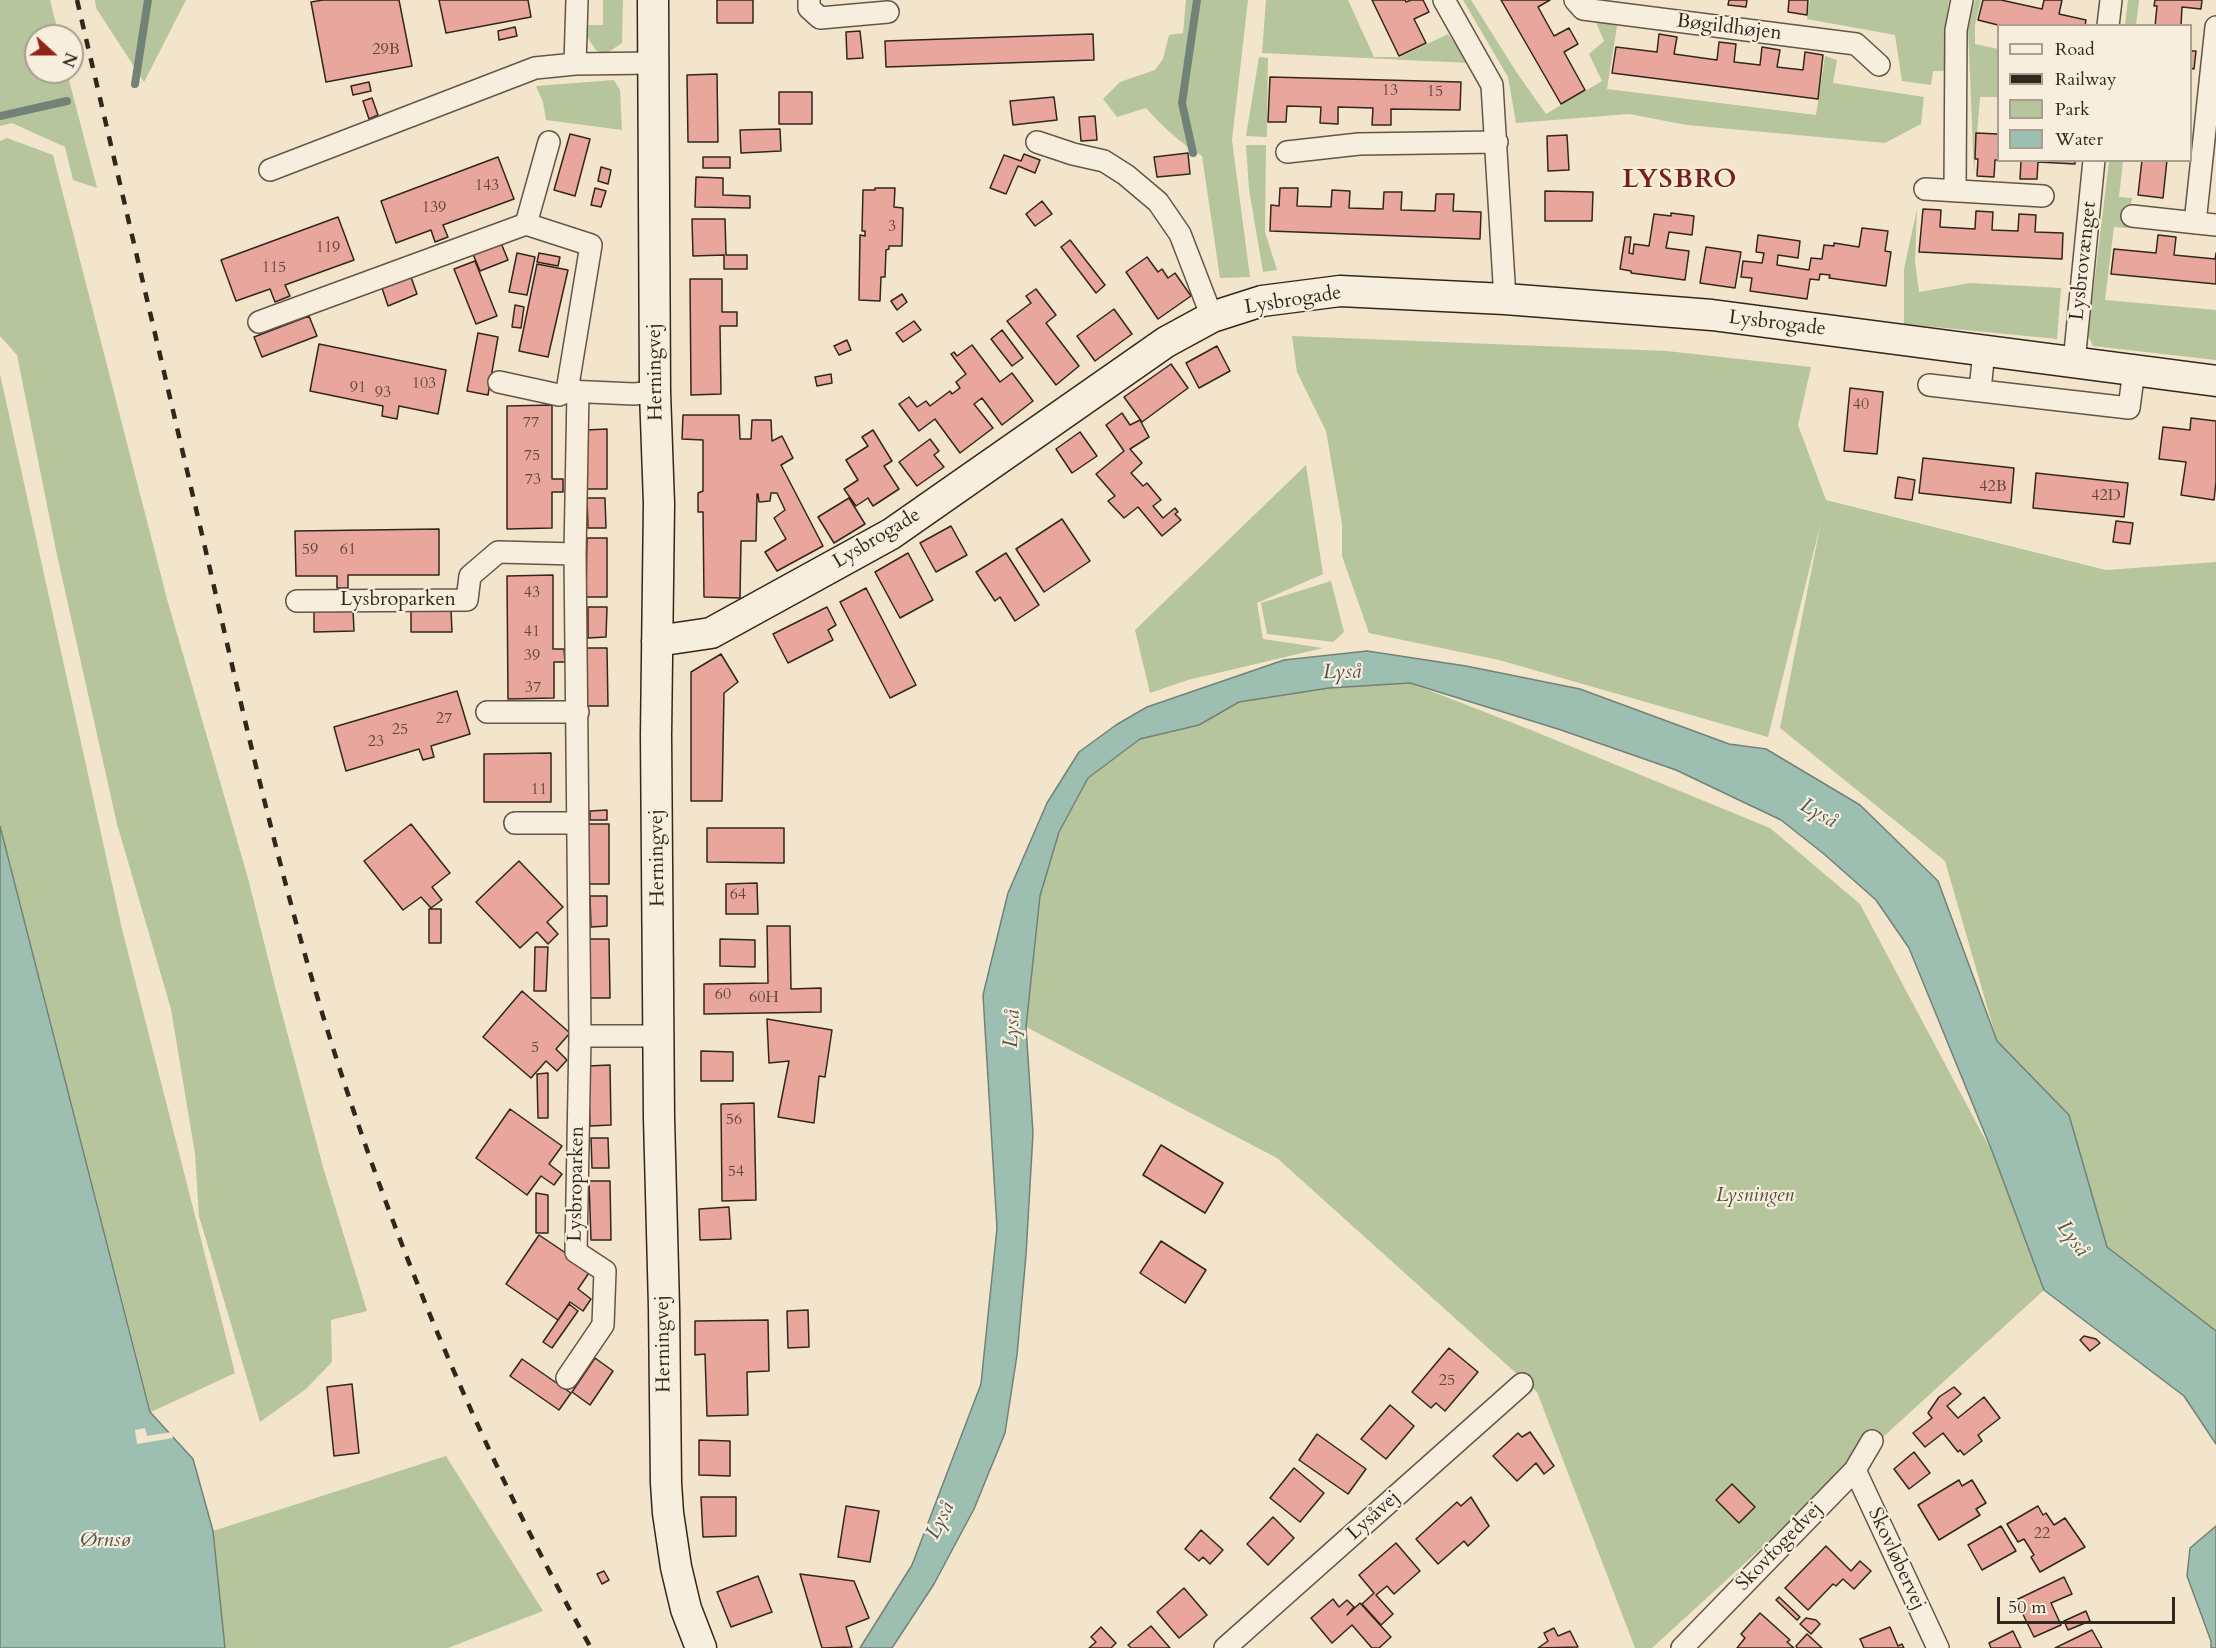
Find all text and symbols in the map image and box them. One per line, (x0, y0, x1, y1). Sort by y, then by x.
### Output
street label: Bøgildhøjen (1675, 10, 1783, 46)
north arrow (24, 24, 84, 84)
legend (1997, 24, 2192, 162)
text: Road (2055, 37, 2095, 62)
house number: 29B (372, 40, 400, 60)
text: N (56, 49, 82, 70)
text: Railway (2055, 67, 2117, 92)
house number: 13 (1382, 81, 1398, 101)
house number: 15 (1427, 82, 1443, 102)
text: Park (2055, 97, 2090, 122)
text: Water (2055, 127, 2103, 152)
district label: LYSBRO (1622, 165, 1738, 197)
house number: 143 (475, 176, 499, 196)
house number: 139 (422, 198, 446, 218)
street label: Lysbrovænget (2066, 200, 2102, 322)
house number: 3 (888, 217, 896, 237)
house number: 119 (316, 238, 340, 258)
house number: 115 (262, 258, 286, 278)
street label: Lysbrogade (1243, 282, 1343, 320)
street label: Lysbrogade (1727, 306, 1827, 342)
street label: Herningvej (643, 323, 669, 421)
house number: 103 (412, 374, 436, 394)
house number: 91 (350, 378, 366, 398)
house number: 93 (375, 383, 391, 403)
house number: 40 (1853, 395, 1869, 415)
house number: 77 (523, 413, 539, 433)
house number: 75 (524, 446, 540, 466)
house number: 73 (525, 470, 541, 490)
house number: 42B (1979, 477, 2007, 497)
house number: 42D (2091, 486, 2121, 506)
street label: Lysbrogade (829, 504, 925, 574)
house number: 59 (302, 540, 318, 560)
house number: 61 (340, 540, 356, 560)
house number: 43 (524, 583, 540, 603)
street label: Lysbroparken (340, 588, 456, 612)
house number: 41 (524, 622, 540, 642)
house number: 39 (524, 646, 540, 666)
water label: Lyså (1323, 660, 1361, 686)
house number: 37 (525, 678, 541, 698)
house number: 27 (436, 709, 452, 729)
house number: 25 (392, 720, 408, 740)
house number: 23 (368, 732, 384, 752)
house number: 11 (531, 780, 547, 800)
water label: Lyså (1795, 794, 1841, 834)
street label: Herningvej (645, 809, 671, 907)
house number: 64 (730, 885, 746, 905)
house number: 60 (715, 985, 731, 1005)
house number: 60H (749, 988, 779, 1008)
water label: Lyså (999, 1009, 1027, 1049)
house number: 5 (531, 1038, 539, 1058)
house number: 56 (726, 1110, 742, 1130)
street label: Lysbroparken (564, 1126, 590, 1242)
house number: 54 (728, 1162, 744, 1182)
park label: Lysningen (1716, 1184, 1794, 1208)
water label: Lyså (2051, 1216, 2093, 1262)
street label: Herningvej (651, 1295, 677, 1393)
house number: 25 (1439, 1371, 1455, 1391)
street label: Lysåvej (1343, 1486, 1405, 1546)
water label: Lyså (921, 1498, 961, 1544)
street label: Skovfogedvej (1732, 1498, 1828, 1596)
street label: Skovløbervej (1862, 1504, 1930, 1614)
house number: 22 (2034, 1524, 2050, 1544)
water label: Ørnsø (80, 1528, 130, 1554)
scale bar (2000, 1585, 2178, 1623)
text: 50 m (2008, 1595, 2047, 1620)

